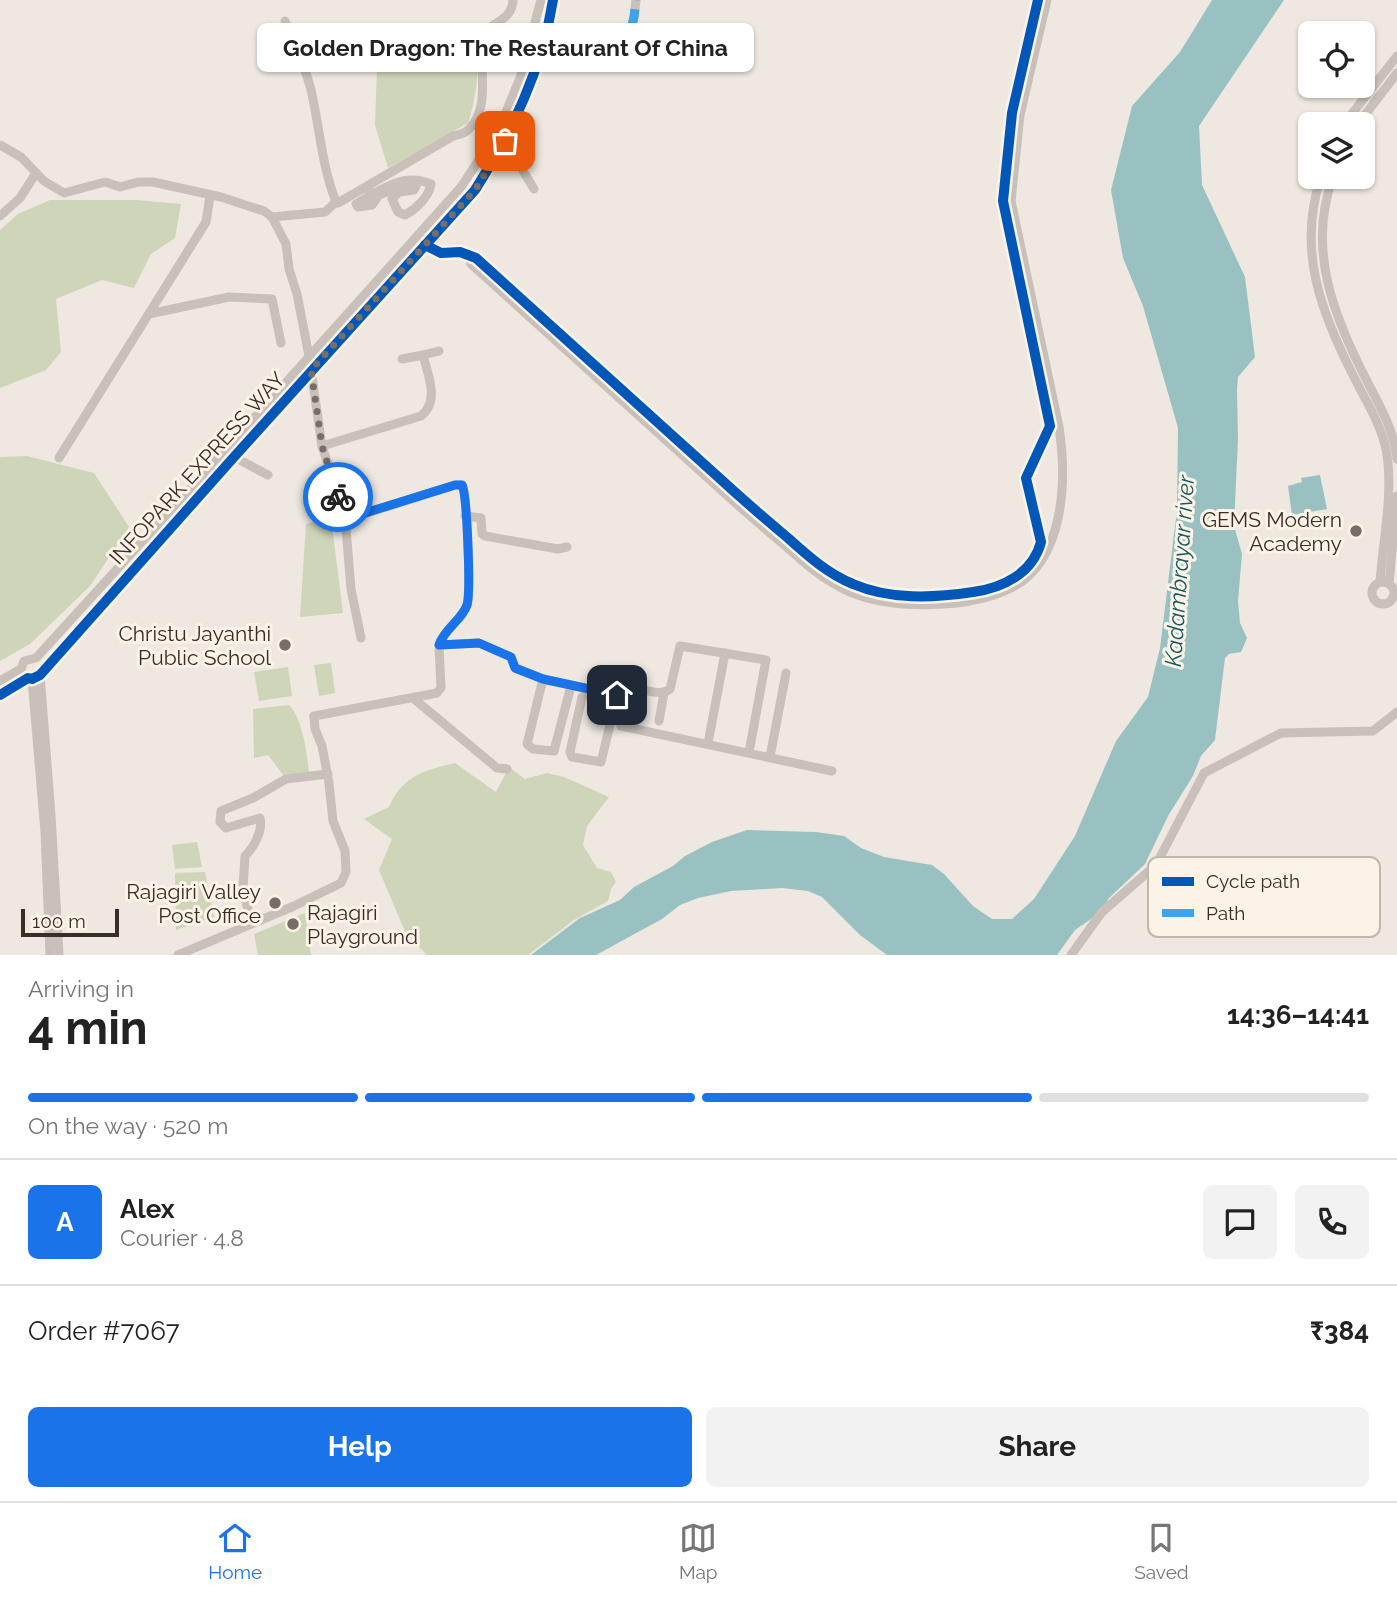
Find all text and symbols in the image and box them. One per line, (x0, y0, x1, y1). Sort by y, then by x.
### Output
map controls (1298, 21, 1375, 189)
button: locate (1298, 21, 1375, 98)
callout: Golden Dragon: The Restaurant Of China (256, 22, 754, 71)
text: Golden Dragon: The Restaurant Of China (283, 34, 728, 61)
pin (475, 111, 535, 171)
button: layers (1298, 112, 1375, 189)
icon: bag (486, 122, 524, 160)
street label: INFOPARK EXPRESS WAY (104, 366, 290, 569)
courier (303, 462, 373, 532)
water label: Kadambrayar river (1159, 473, 1199, 668)
icon: bike (319, 478, 357, 516)
place label: GEMS Modern Academy (1202, 507, 1342, 556)
marker: GEMS Modern Academy (1348, 523, 1364, 539)
place label: Christu Jayanthi Public School (118, 621, 271, 670)
marker: Christu Jayanthi Public School (277, 637, 293, 653)
pin (587, 665, 647, 725)
icon: home (598, 676, 636, 714)
legend (1148, 857, 1380, 937)
text: Cycle path (1206, 870, 1300, 892)
place label: Rajagiri Valley Post Office (126, 879, 261, 928)
marker: Rajagiri Valley Post Office (267, 895, 283, 911)
place label: Rajagiri Playground (307, 900, 418, 949)
text: Path (1206, 902, 1245, 924)
scale bar (21, 906, 119, 938)
text: 100 m (32, 910, 86, 932)
marker: Rajagiri Playground (285, 916, 301, 932)
text: Arriving in (28, 975, 134, 1002)
text: 14:36–14:41 (1227, 1000, 1369, 1030)
text: 4 min (28, 1001, 148, 1055)
text: On the way · 520 m (28, 1112, 228, 1139)
button: chat (1203, 1185, 1277, 1259)
button: phone (1295, 1185, 1369, 1259)
text: Alex (120, 1194, 175, 1224)
text: A (56, 1207, 74, 1237)
text: Courier · 4.8 (120, 1224, 244, 1251)
text: Order #7067 (28, 1316, 180, 1346)
text: ₹384 (1310, 1316, 1369, 1346)
button: Help (28, 1407, 692, 1487)
button: Share (706, 1407, 1369, 1487)
tab: Home (208, 1519, 262, 1583)
tab: Map (679, 1519, 718, 1583)
tab: Saved (1134, 1519, 1189, 1583)

